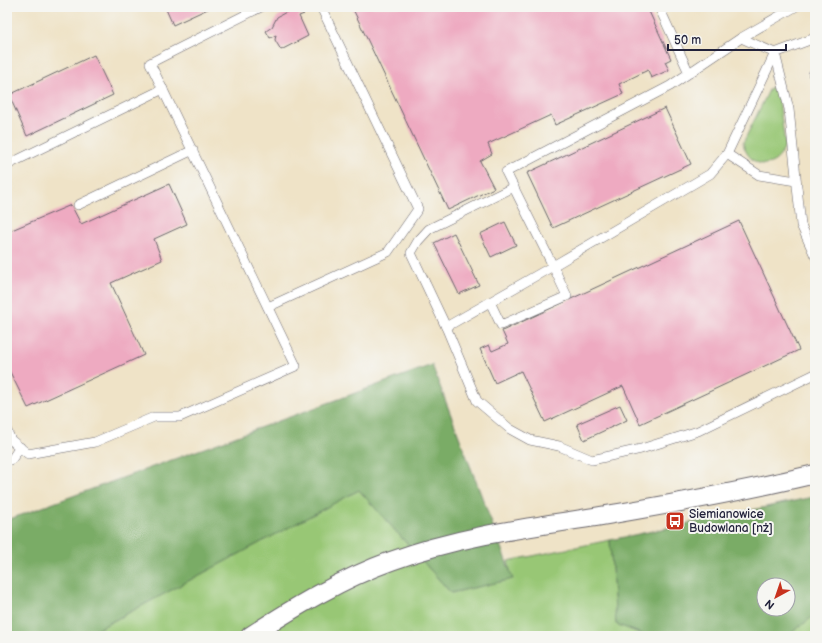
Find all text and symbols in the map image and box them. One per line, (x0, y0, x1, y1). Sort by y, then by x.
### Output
scale bar (668, 26, 786, 52)
text: 50 m (674, 33, 701, 48)
place label: Siemianowice Budowlana [nż] (689, 507, 773, 536)
bus stop icon: Siemianowice Budowlana [nż] (664, 510, 686, 532)
north arrow (756, 577, 796, 617)
text: N (763, 597, 777, 612)

